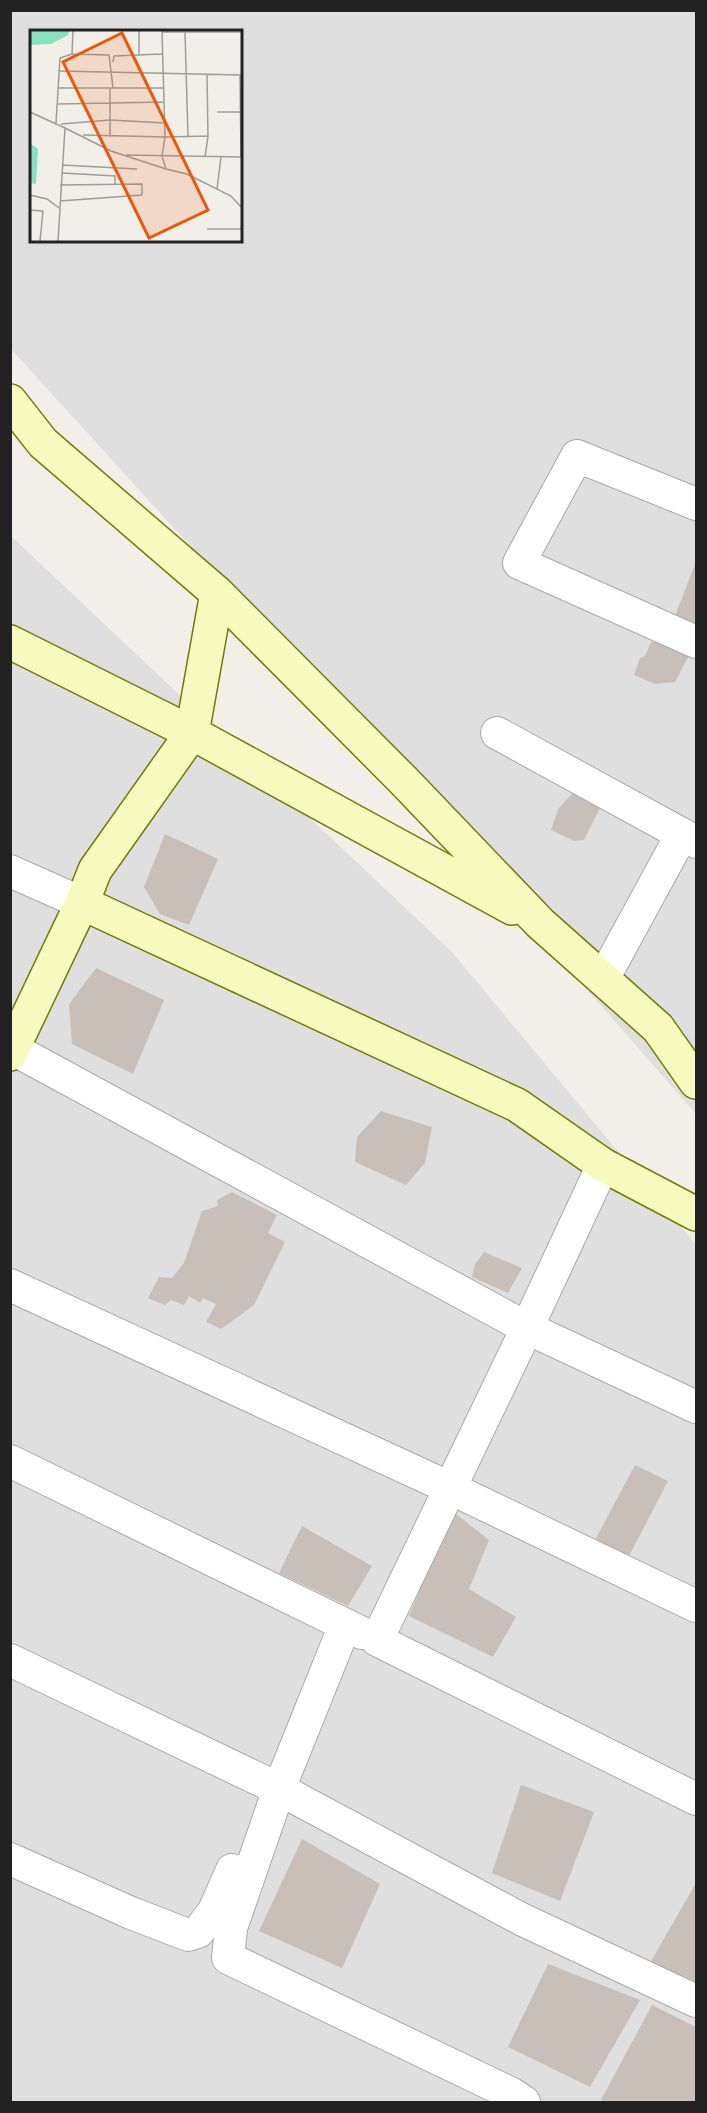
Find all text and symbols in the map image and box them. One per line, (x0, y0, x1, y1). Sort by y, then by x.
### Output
inset map (30, 30, 242, 242)

